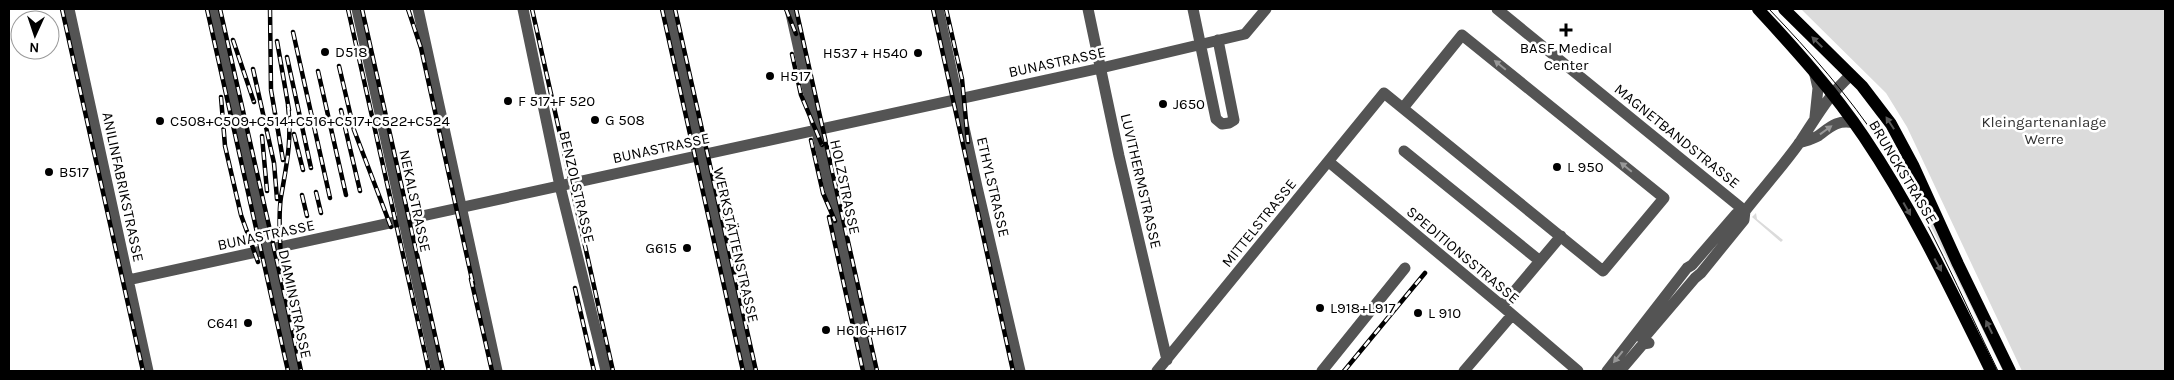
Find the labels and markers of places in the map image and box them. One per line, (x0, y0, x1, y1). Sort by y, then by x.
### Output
marker: BASF Medical Center (1559, 23, 1573, 37)
place label: BASF Medical Center (1520, 39, 1612, 74)
place label: D518 (335, 43, 368, 61)
place label: H537 + H540 (823, 44, 908, 62)
marker: D518 (319, 46, 331, 58)
marker: H537 + H540 (912, 47, 924, 59)
place label: H517 (780, 67, 811, 85)
marker: H517 (764, 70, 776, 82)
place label: F 517+F 520 (518, 92, 595, 110)
marker: F 517+F 520 (502, 95, 514, 107)
place label: J650 (1173, 95, 1205, 113)
marker: J650 (1157, 98, 1169, 110)
place label: G 508 (605, 111, 645, 129)
place label: C508+C509+C514+C516+C517+C522+C524 (170, 112, 451, 130)
marker: G 508 (589, 114, 601, 126)
marker: C508+C509+C514+C516+C517+C522+C524 (154, 115, 166, 127)
place label: L 950 (1567, 158, 1604, 176)
marker: L 950 (1551, 161, 1563, 173)
place label: B517 (59, 163, 89, 181)
marker: B517 (43, 166, 55, 178)
place label: G615 (645, 239, 677, 257)
marker: G615 (681, 242, 693, 254)
place label: L918+L917 (1330, 299, 1395, 317)
marker: L918+L917 (1314, 302, 1326, 314)
place label: L 910 (1428, 304, 1461, 322)
marker: L 910 (1412, 307, 1424, 319)
place label: C641 (207, 314, 238, 332)
marker: C641 (242, 317, 254, 329)
place label: H616+H617 (836, 321, 907, 339)
marker: H616+H617 (820, 324, 832, 336)

